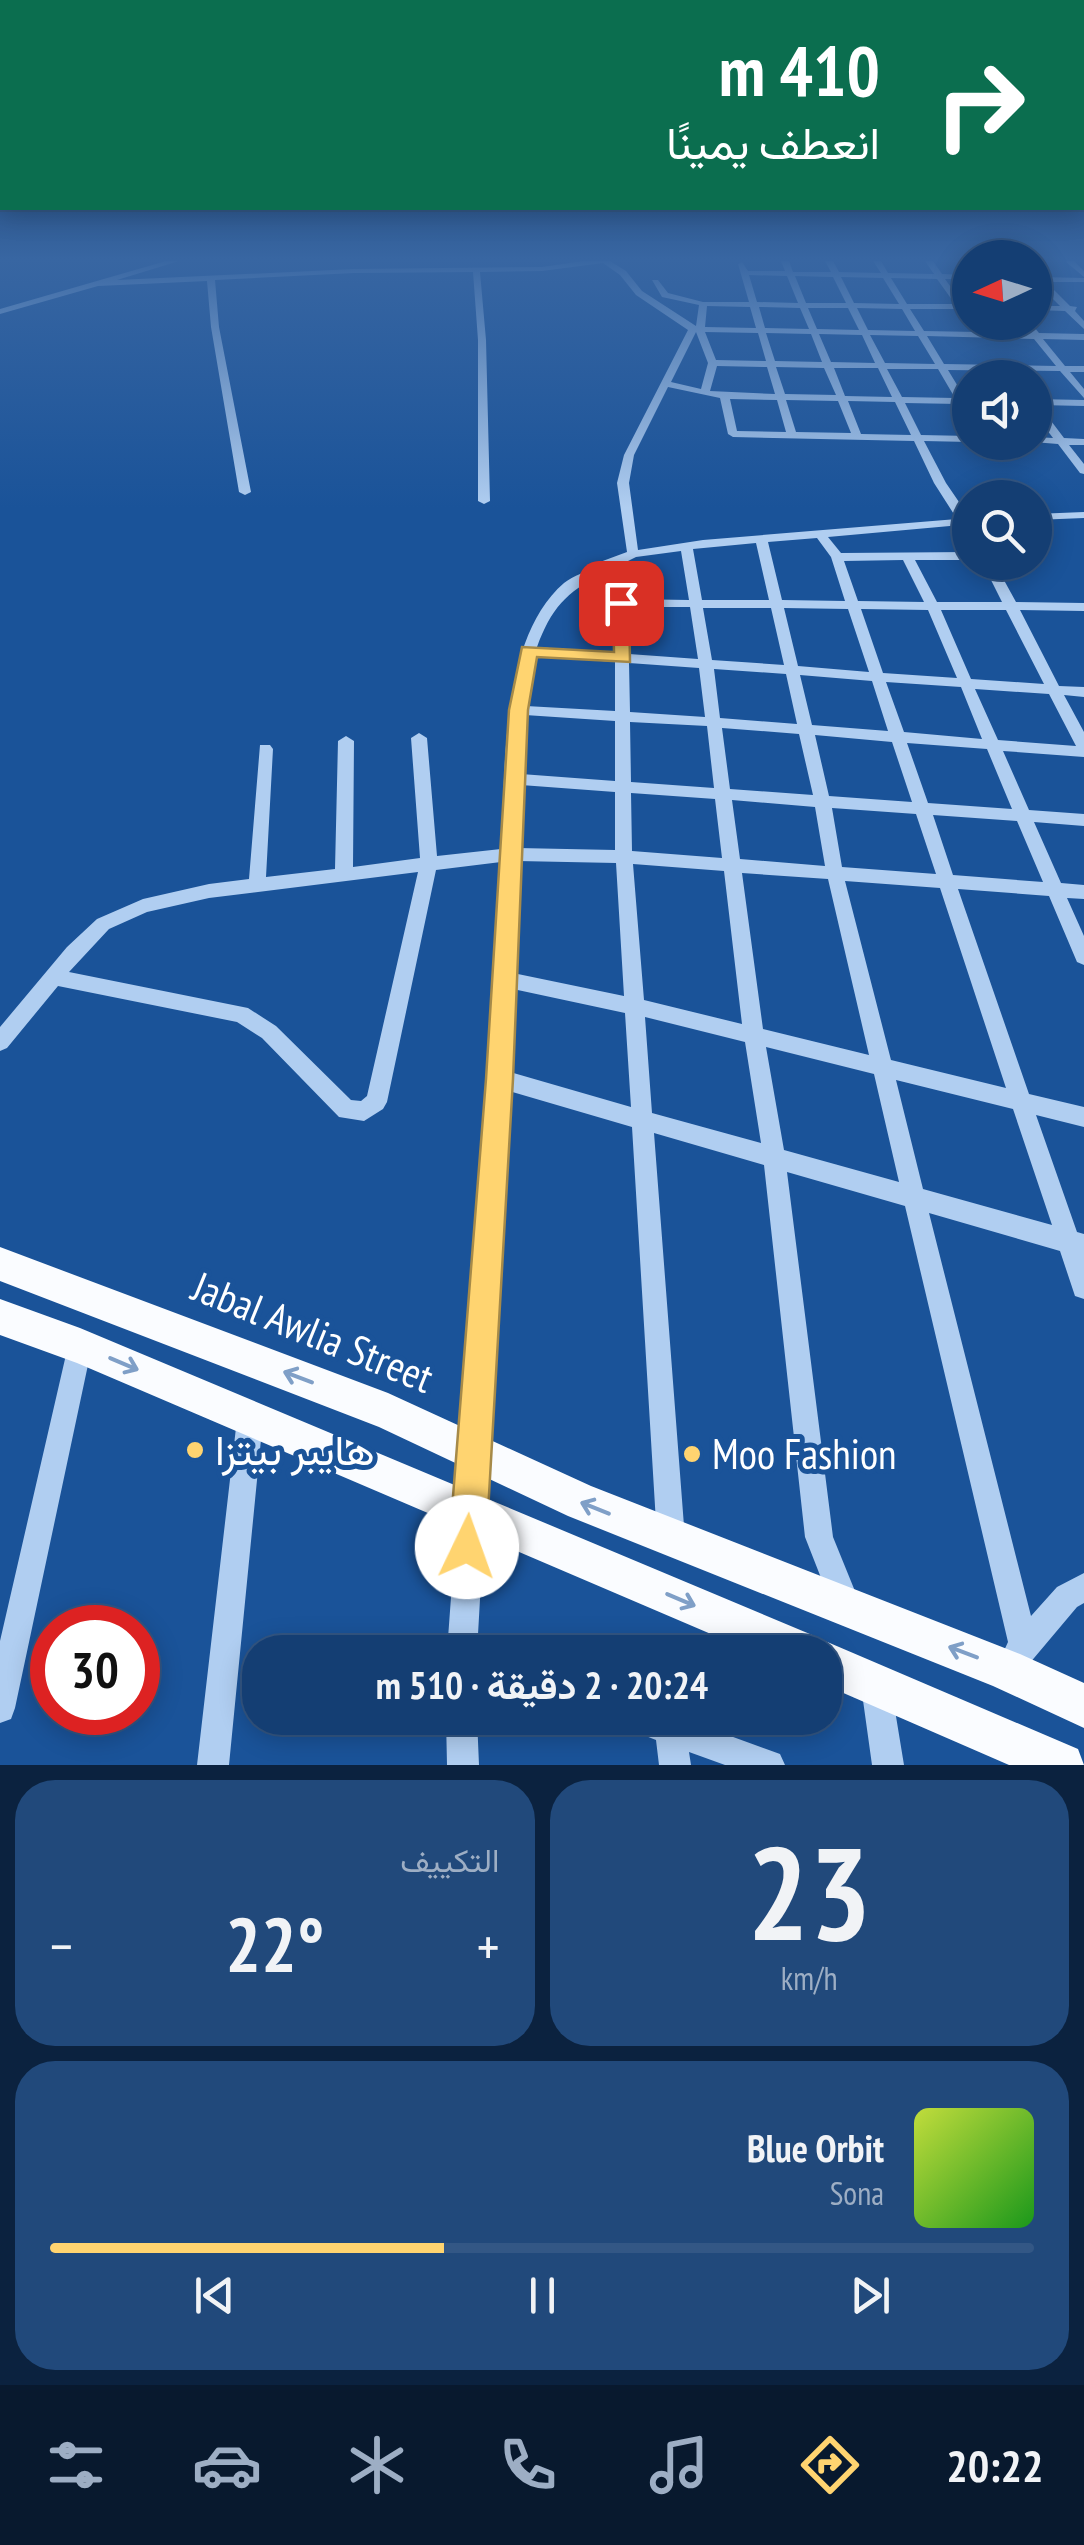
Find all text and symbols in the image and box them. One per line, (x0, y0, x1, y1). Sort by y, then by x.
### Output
text: 410 m (719, 25, 880, 115)
icon: right (915, 40, 1045, 170)
text: انعطف يمينًا (666, 113, 880, 171)
north arrow (952, 240, 1052, 340)
map controls (952, 240, 1052, 580)
button: sound (952, 360, 1052, 460)
button: search (952, 480, 1052, 580)
pin (579, 561, 664, 646)
icon: arrive (594, 576, 649, 631)
street label: Jabal Awlia Street (183, 1258, 442, 1405)
one-way arrow (108, 1356, 138, 1374)
one-way arrow (283, 1367, 314, 1385)
place label: هايبر بيتزا (215, 1422, 375, 1477)
place label: Moo Fashion (712, 1426, 896, 1481)
marker: هايبر بيتزا (184, 1439, 206, 1461)
marker: Moo Fashion (681, 1443, 703, 1465)
position arrow (415, 1495, 519, 1599)
one-way arrow (580, 1497, 611, 1515)
one-way arrow (665, 1592, 696, 1610)
speed limit sign: 30 (30, 1605, 160, 1735)
one-way arrow (948, 1642, 978, 1660)
text: 20:24 · 2 دقيقة · 510 m (376, 1660, 708, 1709)
text: 23 (747, 1808, 871, 1976)
text: التكييف (400, 1839, 500, 1881)
text: 22° (225, 1896, 324, 1993)
text: − (50, 1910, 73, 1981)
text: + (477, 1910, 499, 1981)
text: km/h (781, 1957, 838, 1999)
text: Blue Orbit (747, 2123, 884, 2172)
text: Sona (830, 2172, 884, 2214)
icon: previous (187, 2268, 242, 2323)
icon: pause (515, 2268, 570, 2323)
icon: next (843, 2268, 898, 2323)
icon: filters (41, 2430, 111, 2500)
icon: car (192, 2430, 262, 2500)
icon: climate (342, 2430, 412, 2500)
icon: phone (493, 2430, 563, 2500)
icon: music (644, 2430, 714, 2500)
icon: directions (795, 2430, 865, 2500)
text: 20:22 (946, 2436, 1044, 2494)

